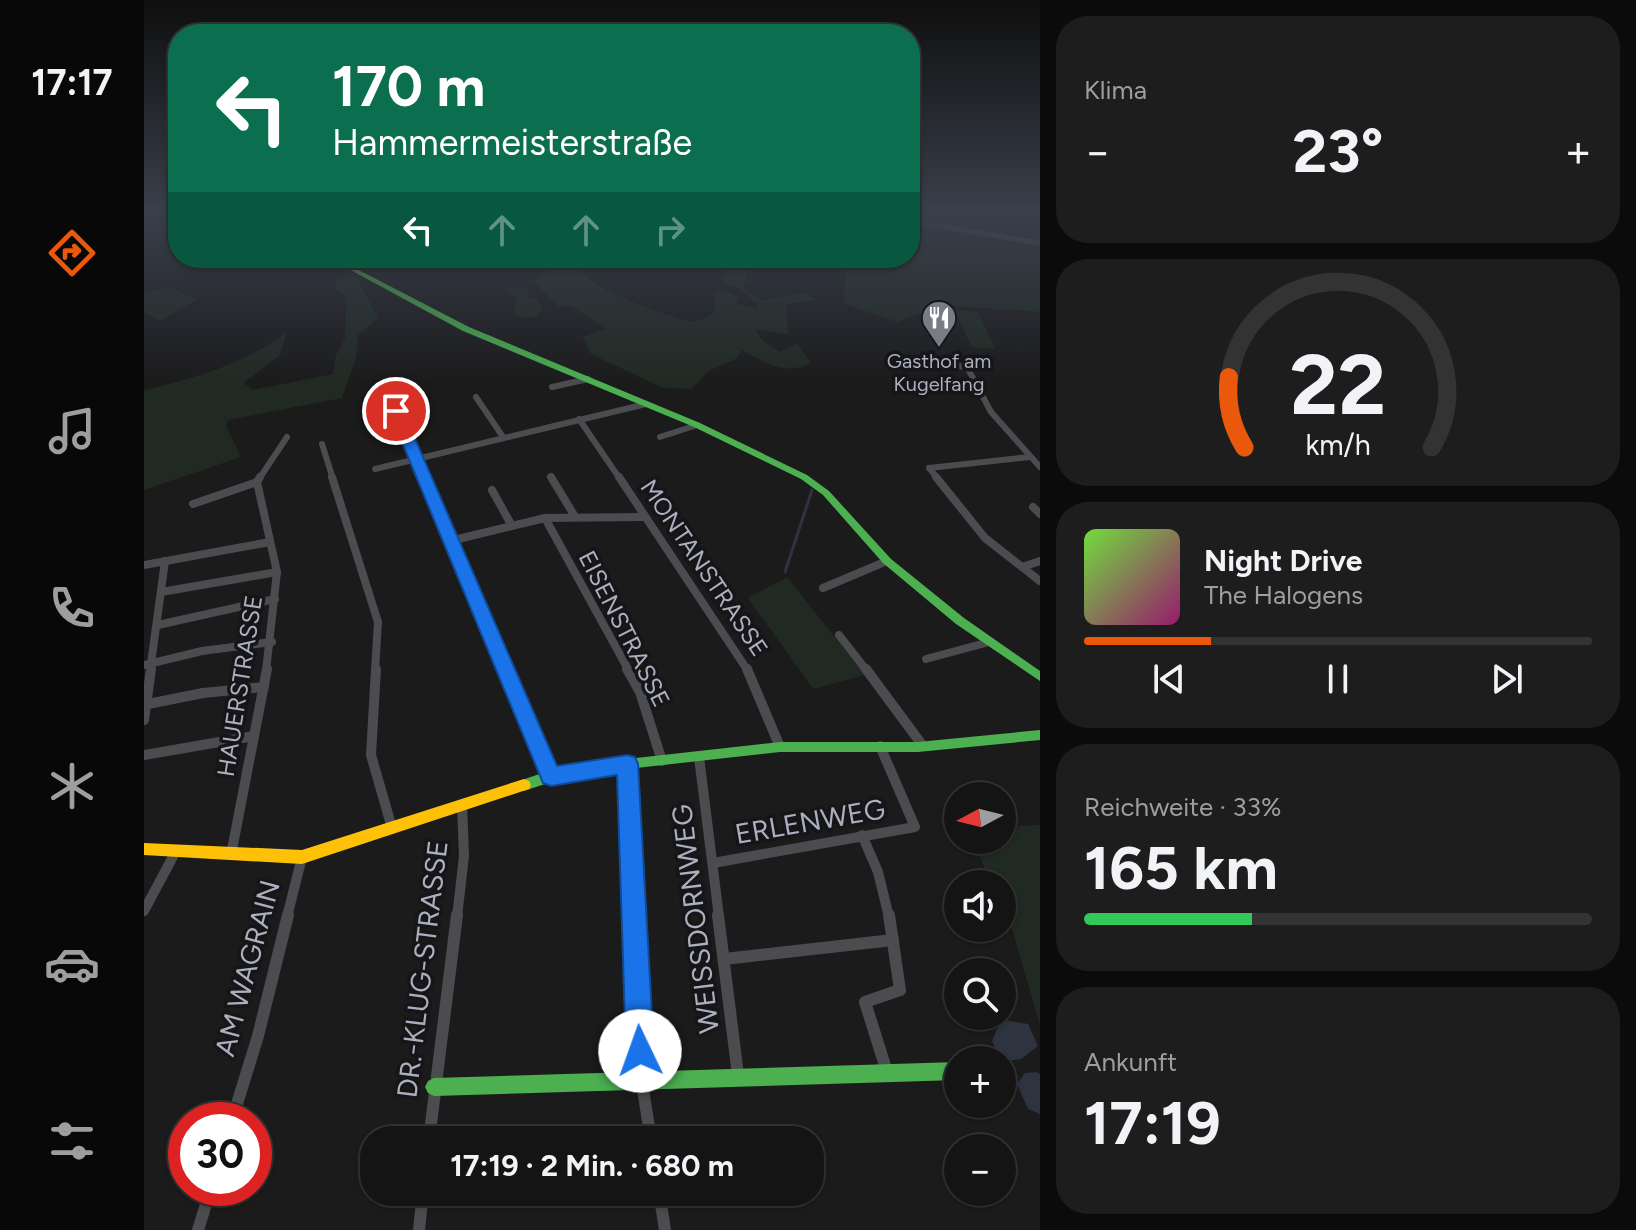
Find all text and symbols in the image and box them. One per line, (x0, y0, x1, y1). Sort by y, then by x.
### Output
text: 170 m (332, 53, 485, 120)
icon: left (200, 56, 304, 160)
text: 17:17 (31, 61, 113, 104)
text: Klima (1084, 74, 1147, 106)
text: 23° (1293, 115, 1383, 187)
text: Hammermeisterstraße (332, 121, 692, 164)
text: − (1084, 125, 1111, 178)
text: + (1565, 125, 1592, 178)
icon: left (396, 208, 440, 252)
icon: ahead (480, 208, 524, 252)
icon: ahead (564, 208, 608, 252)
icon: right (648, 208, 692, 252)
icon: directions (44, 225, 100, 281)
restaurant icon: Gasthof am Kugelfang (920, 299, 958, 349)
text: 22 (1290, 335, 1386, 435)
place label: Gasthof am Kugelfang (887, 349, 991, 396)
pin (362, 377, 430, 445)
icon: arrive (374, 389, 418, 433)
icon: music (44, 403, 100, 459)
text: km/h (1305, 428, 1371, 462)
street label: MONTANSTRASSE (635, 474, 774, 662)
text: Night Drive (1204, 542, 1362, 579)
street label: EISENSTRASSE (573, 546, 676, 712)
text: The Halogens (1204, 579, 1363, 611)
icon: phone (44, 580, 100, 636)
street label: HAUERSTRASSE (211, 593, 268, 779)
icon: previous (1147, 657, 1191, 701)
icon: pause (1316, 657, 1360, 701)
icon: next (1485, 657, 1529, 701)
icon: climate (44, 758, 100, 814)
north arrow (944, 782, 1016, 854)
map controls (944, 782, 1016, 1206)
street label: ERLENWEG (732, 791, 888, 851)
text: Reichweite · 33% (1084, 791, 1281, 823)
street label: WEISSDORNWEG (664, 803, 726, 1035)
text: 165 km (1084, 832, 1278, 904)
street label: DR.-KLUG-STRASSE (389, 838, 455, 1100)
button: sound (944, 870, 1016, 942)
street label: AM WAGRAIN (207, 876, 287, 1060)
icon: car (44, 936, 100, 992)
button: search (944, 958, 1016, 1030)
position arrow (598, 1009, 682, 1093)
button: + (944, 1046, 1016, 1118)
text: Ankunft (1084, 1046, 1177, 1078)
text: 17:19 (1084, 1087, 1221, 1159)
speed limit sign: 30 (168, 1102, 272, 1206)
icon: filters (44, 1113, 100, 1169)
button: − (944, 1134, 1016, 1206)
text: 17:19 · 2 Min. · 680 m (450, 1147, 734, 1184)

